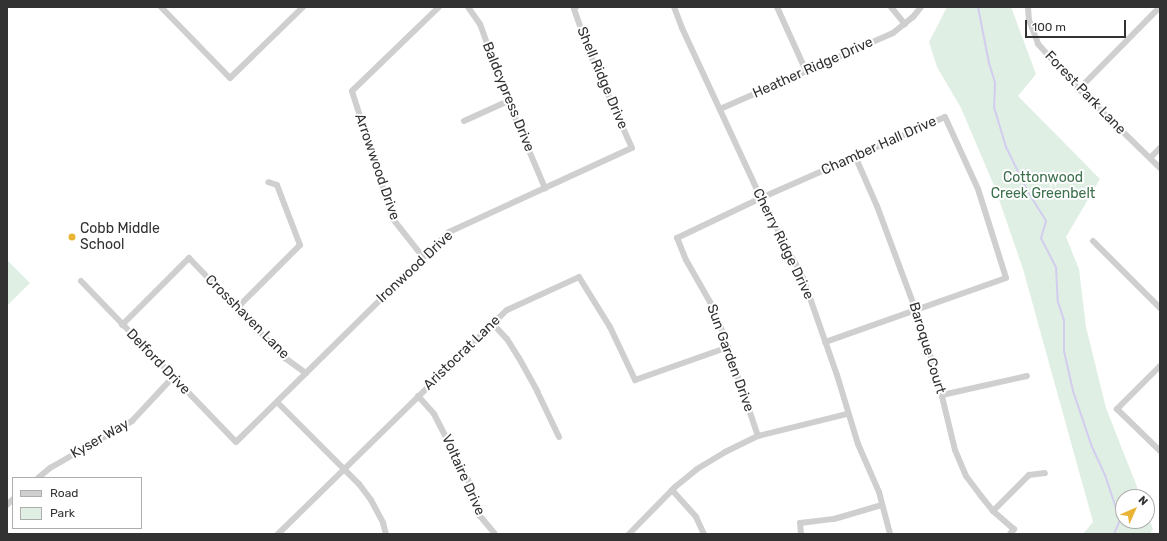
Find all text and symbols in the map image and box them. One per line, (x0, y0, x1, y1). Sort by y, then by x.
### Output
scale bar (1027, 12, 1128, 38)
text: 100 m (1032, 20, 1066, 34)
street label: Shell Ridge Drive (573, 24, 631, 132)
street label: Heather Ridge Drive (750, 34, 876, 102)
street label: Baldcypress Drive (478, 40, 538, 154)
street label: Forest Park Lane (1041, 48, 1129, 138)
street label: Arrowwood Drive (351, 112, 403, 222)
street label: Chamber Hall Drive (819, 113, 939, 179)
park label: Cottonwood Creek Greenbelt (991, 170, 1095, 202)
street label: Cherry Ridge Drive (749, 186, 817, 302)
place label: Cobb Middle School (80, 221, 160, 254)
street label: Ironwood Drive (373, 227, 457, 307)
marker: Cobb Middle School (67, 232, 77, 242)
street label: Crosshaven Lane (201, 271, 293, 363)
street label: Baroque Court (905, 300, 949, 396)
street label: Sun Garden Drive (703, 302, 757, 414)
street label: Aristocrat Lane (420, 312, 504, 394)
street label: Delford Drive (123, 326, 193, 398)
street label: Kyser Way (68, 415, 132, 463)
street label: Voltaire Drive (438, 432, 488, 518)
legend (12, 477, 142, 529)
text: Road (50, 486, 78, 500)
north arrow (1115, 489, 1155, 529)
text: N (1136, 493, 1151, 508)
text: Park (50, 506, 75, 520)

